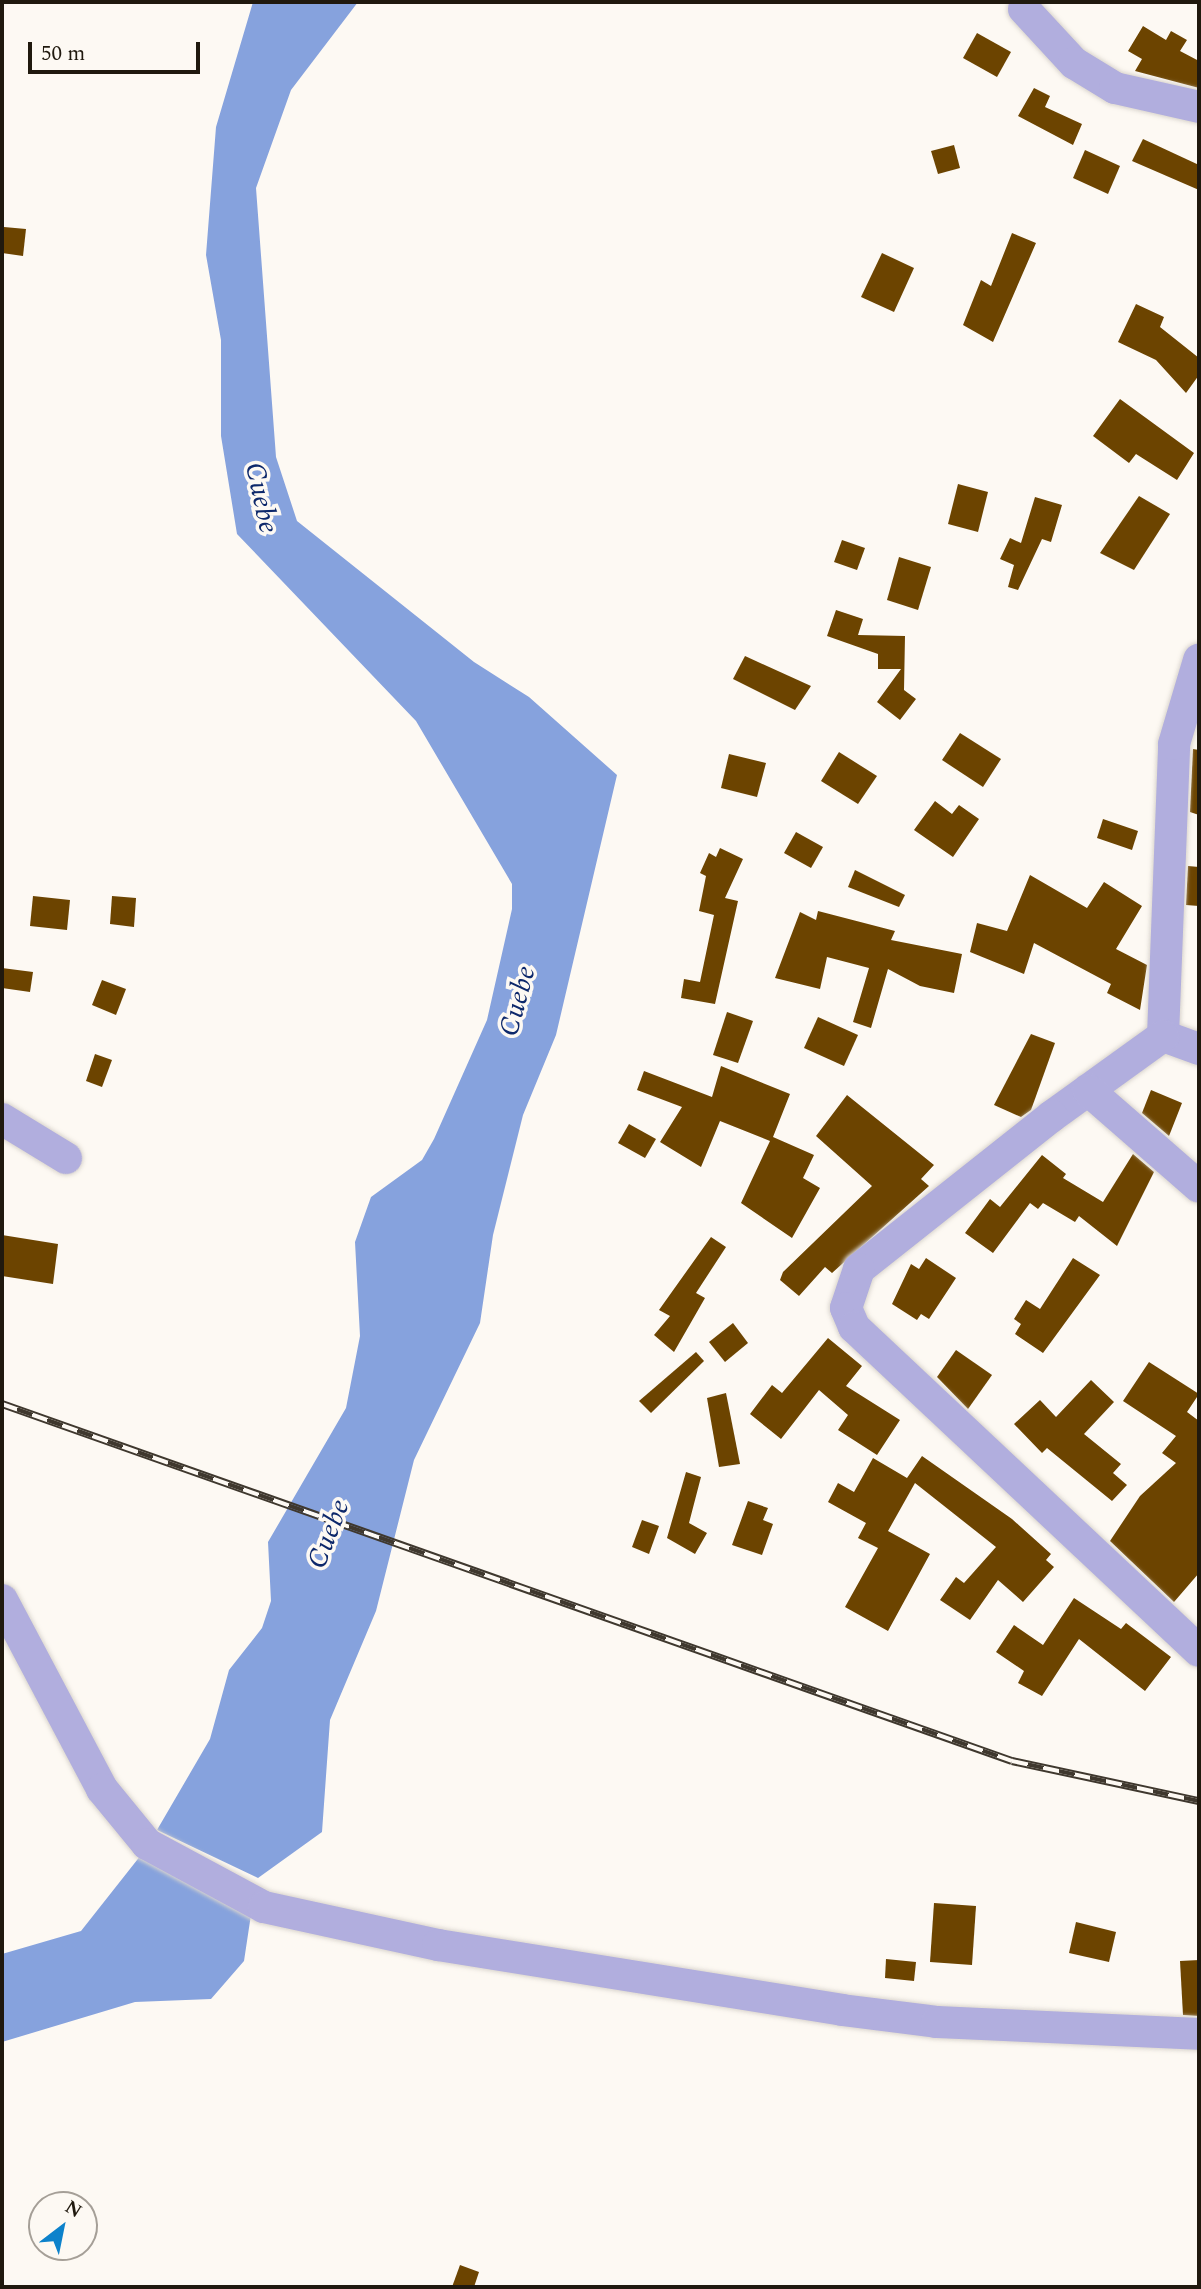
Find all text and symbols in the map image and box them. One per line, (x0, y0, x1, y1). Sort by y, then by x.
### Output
scale bar (32, 28, 203, 72)
text: 50 m (41, 38, 85, 70)
water label: Cuebe (237, 459, 285, 537)
water label: Cuebe (492, 962, 544, 1040)
water label: Cuebe (300, 1495, 358, 1573)
north arrow (28, 2191, 98, 2261)
text: N (59, 2193, 88, 2226)

